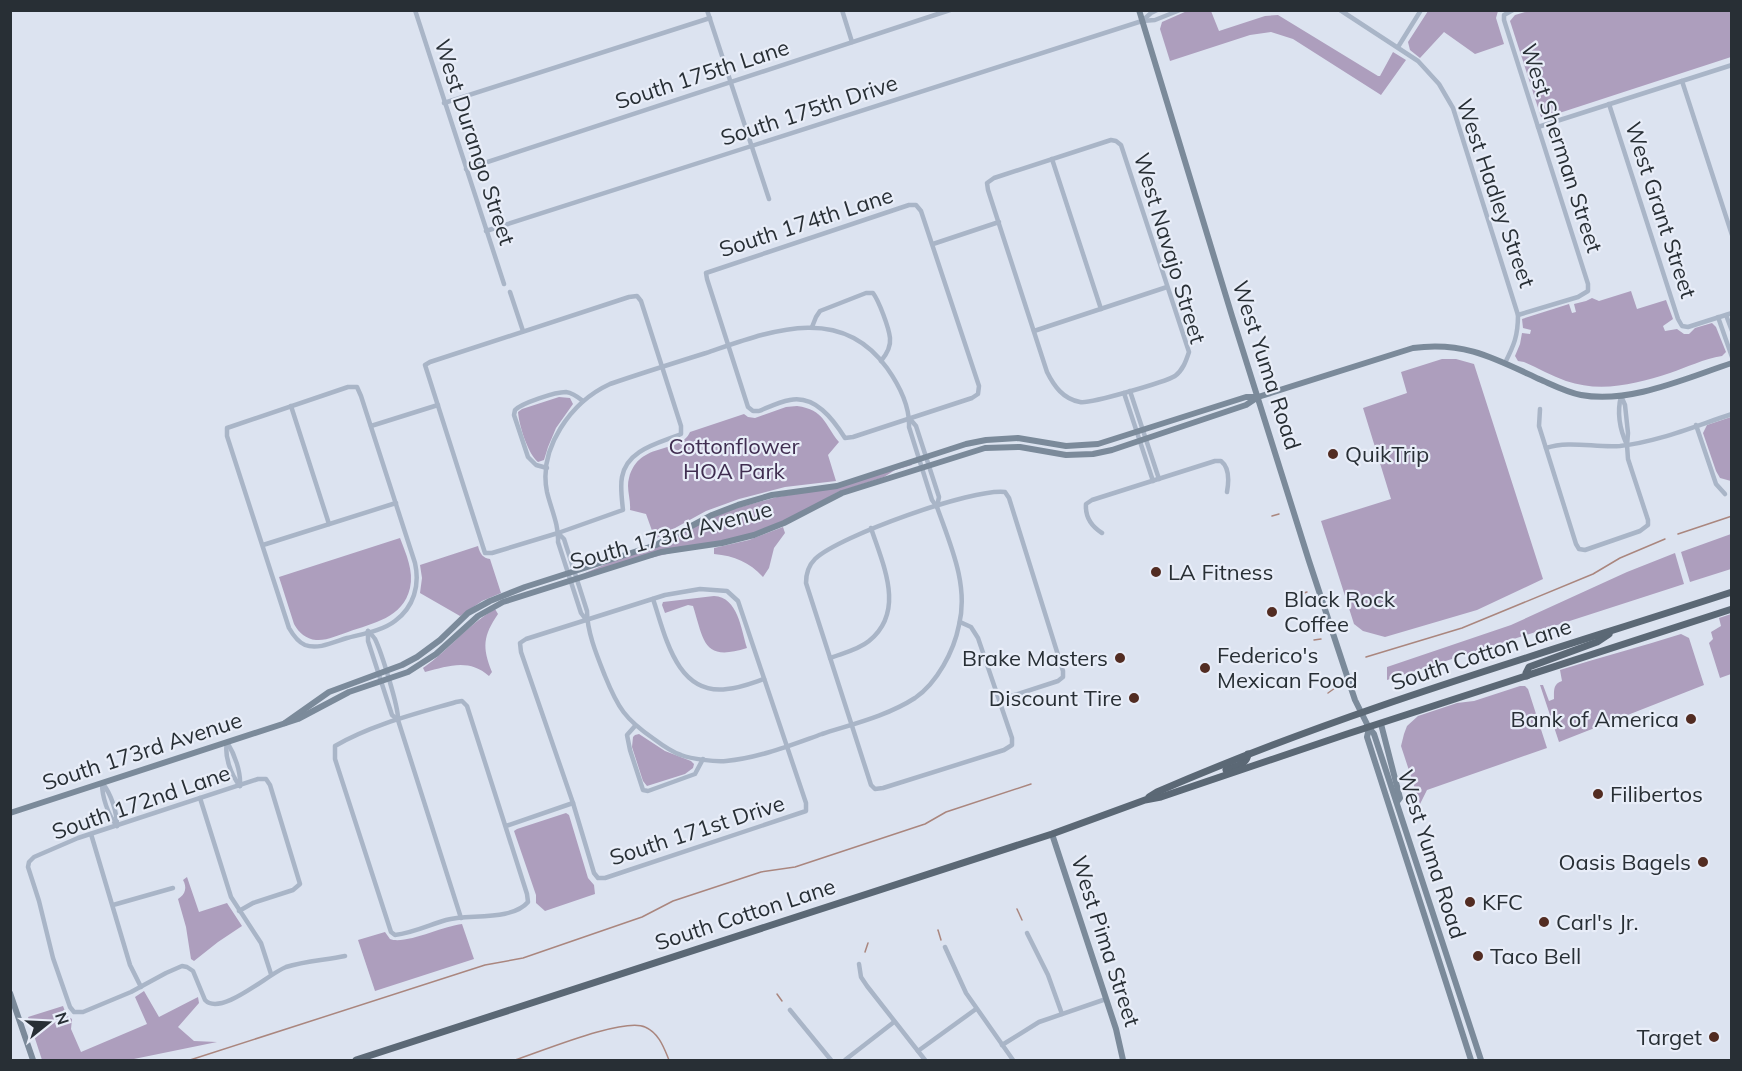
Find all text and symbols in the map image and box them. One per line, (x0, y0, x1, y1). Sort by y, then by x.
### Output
street label: South 175th Lane (611, 33, 793, 115)
street label: West Durango Street (428, 35, 522, 249)
street label: West Sherman Street (1515, 40, 1609, 256)
street label: South 175th Drive (717, 68, 901, 152)
street label: West Hadley Street (1451, 95, 1542, 291)
street label: West Grant Street (1619, 118, 1703, 302)
street label: West Navajo Street (1128, 149, 1212, 347)
street label: South 174th Lane (715, 181, 897, 263)
street label: West Yuma Road (1226, 277, 1308, 453)
park label: Cottonflower HOA Park (668, 432, 800, 485)
place label: QuikTrip (1345, 440, 1429, 468)
marker: QuikTrip (1326, 447, 1340, 461)
street label: South 173rd Avenue (567, 495, 775, 575)
place label: LA Fitness (1168, 558, 1273, 586)
marker: LA Fitness (1149, 565, 1163, 579)
place label: Black Rock Coffee (1284, 585, 1396, 638)
marker: Black Rock Coffee (1265, 605, 1279, 619)
street label: South Cotton Lane (1387, 612, 1575, 696)
place label: Federico's Mexican Food (1217, 641, 1358, 694)
place label: Brake Masters (962, 644, 1108, 672)
marker: Brake Masters (1113, 651, 1127, 665)
marker: Federico's Mexican Food (1198, 661, 1212, 675)
place label: Discount Tire (989, 684, 1122, 712)
marker: Discount Tire (1127, 691, 1141, 705)
street label: South 173rd Avenue (39, 705, 245, 797)
place label: Bank of America (1511, 705, 1679, 733)
marker: Bank of America (1684, 712, 1698, 726)
street label: South 172nd Lane (48, 758, 234, 846)
street label: West Yuma Road (1391, 766, 1473, 942)
place label: Filibertos (1610, 780, 1703, 808)
marker: Filibertos (1591, 787, 1605, 801)
street label: South 171st Drive (606, 789, 788, 871)
place label: Oasis Bagels (1558, 848, 1691, 876)
street label: West Pima Street (1065, 852, 1147, 1030)
marker: Oasis Bagels (1696, 855, 1710, 869)
street label: South Cotton Lane (651, 872, 839, 956)
place label: KFC (1482, 888, 1523, 916)
marker: KFC (1463, 895, 1477, 909)
place label: Carl's Jr. (1556, 908, 1638, 936)
marker: Carl's Jr. (1537, 915, 1551, 929)
place label: Taco Bell (1490, 942, 1581, 970)
marker: Taco Bell (1471, 949, 1485, 963)
north arrow (18, 993, 78, 1053)
text: N (51, 1010, 74, 1027)
place label: Target (1636, 1023, 1702, 1051)
marker: Target (1707, 1030, 1721, 1044)

